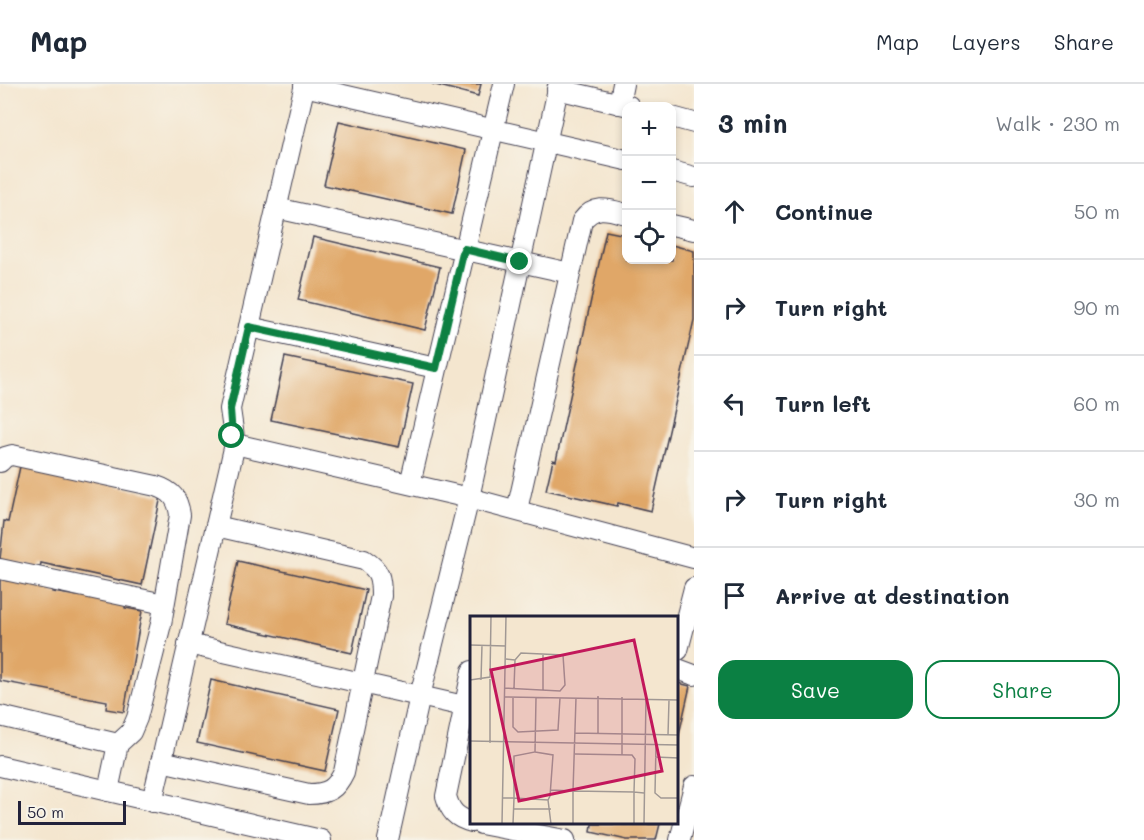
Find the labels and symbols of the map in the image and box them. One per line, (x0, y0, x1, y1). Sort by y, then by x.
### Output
route end (506, 248, 532, 274)
route start (218, 422, 244, 448)
inset map (470, 616, 679, 825)
scale bar (18, 798, 126, 826)

